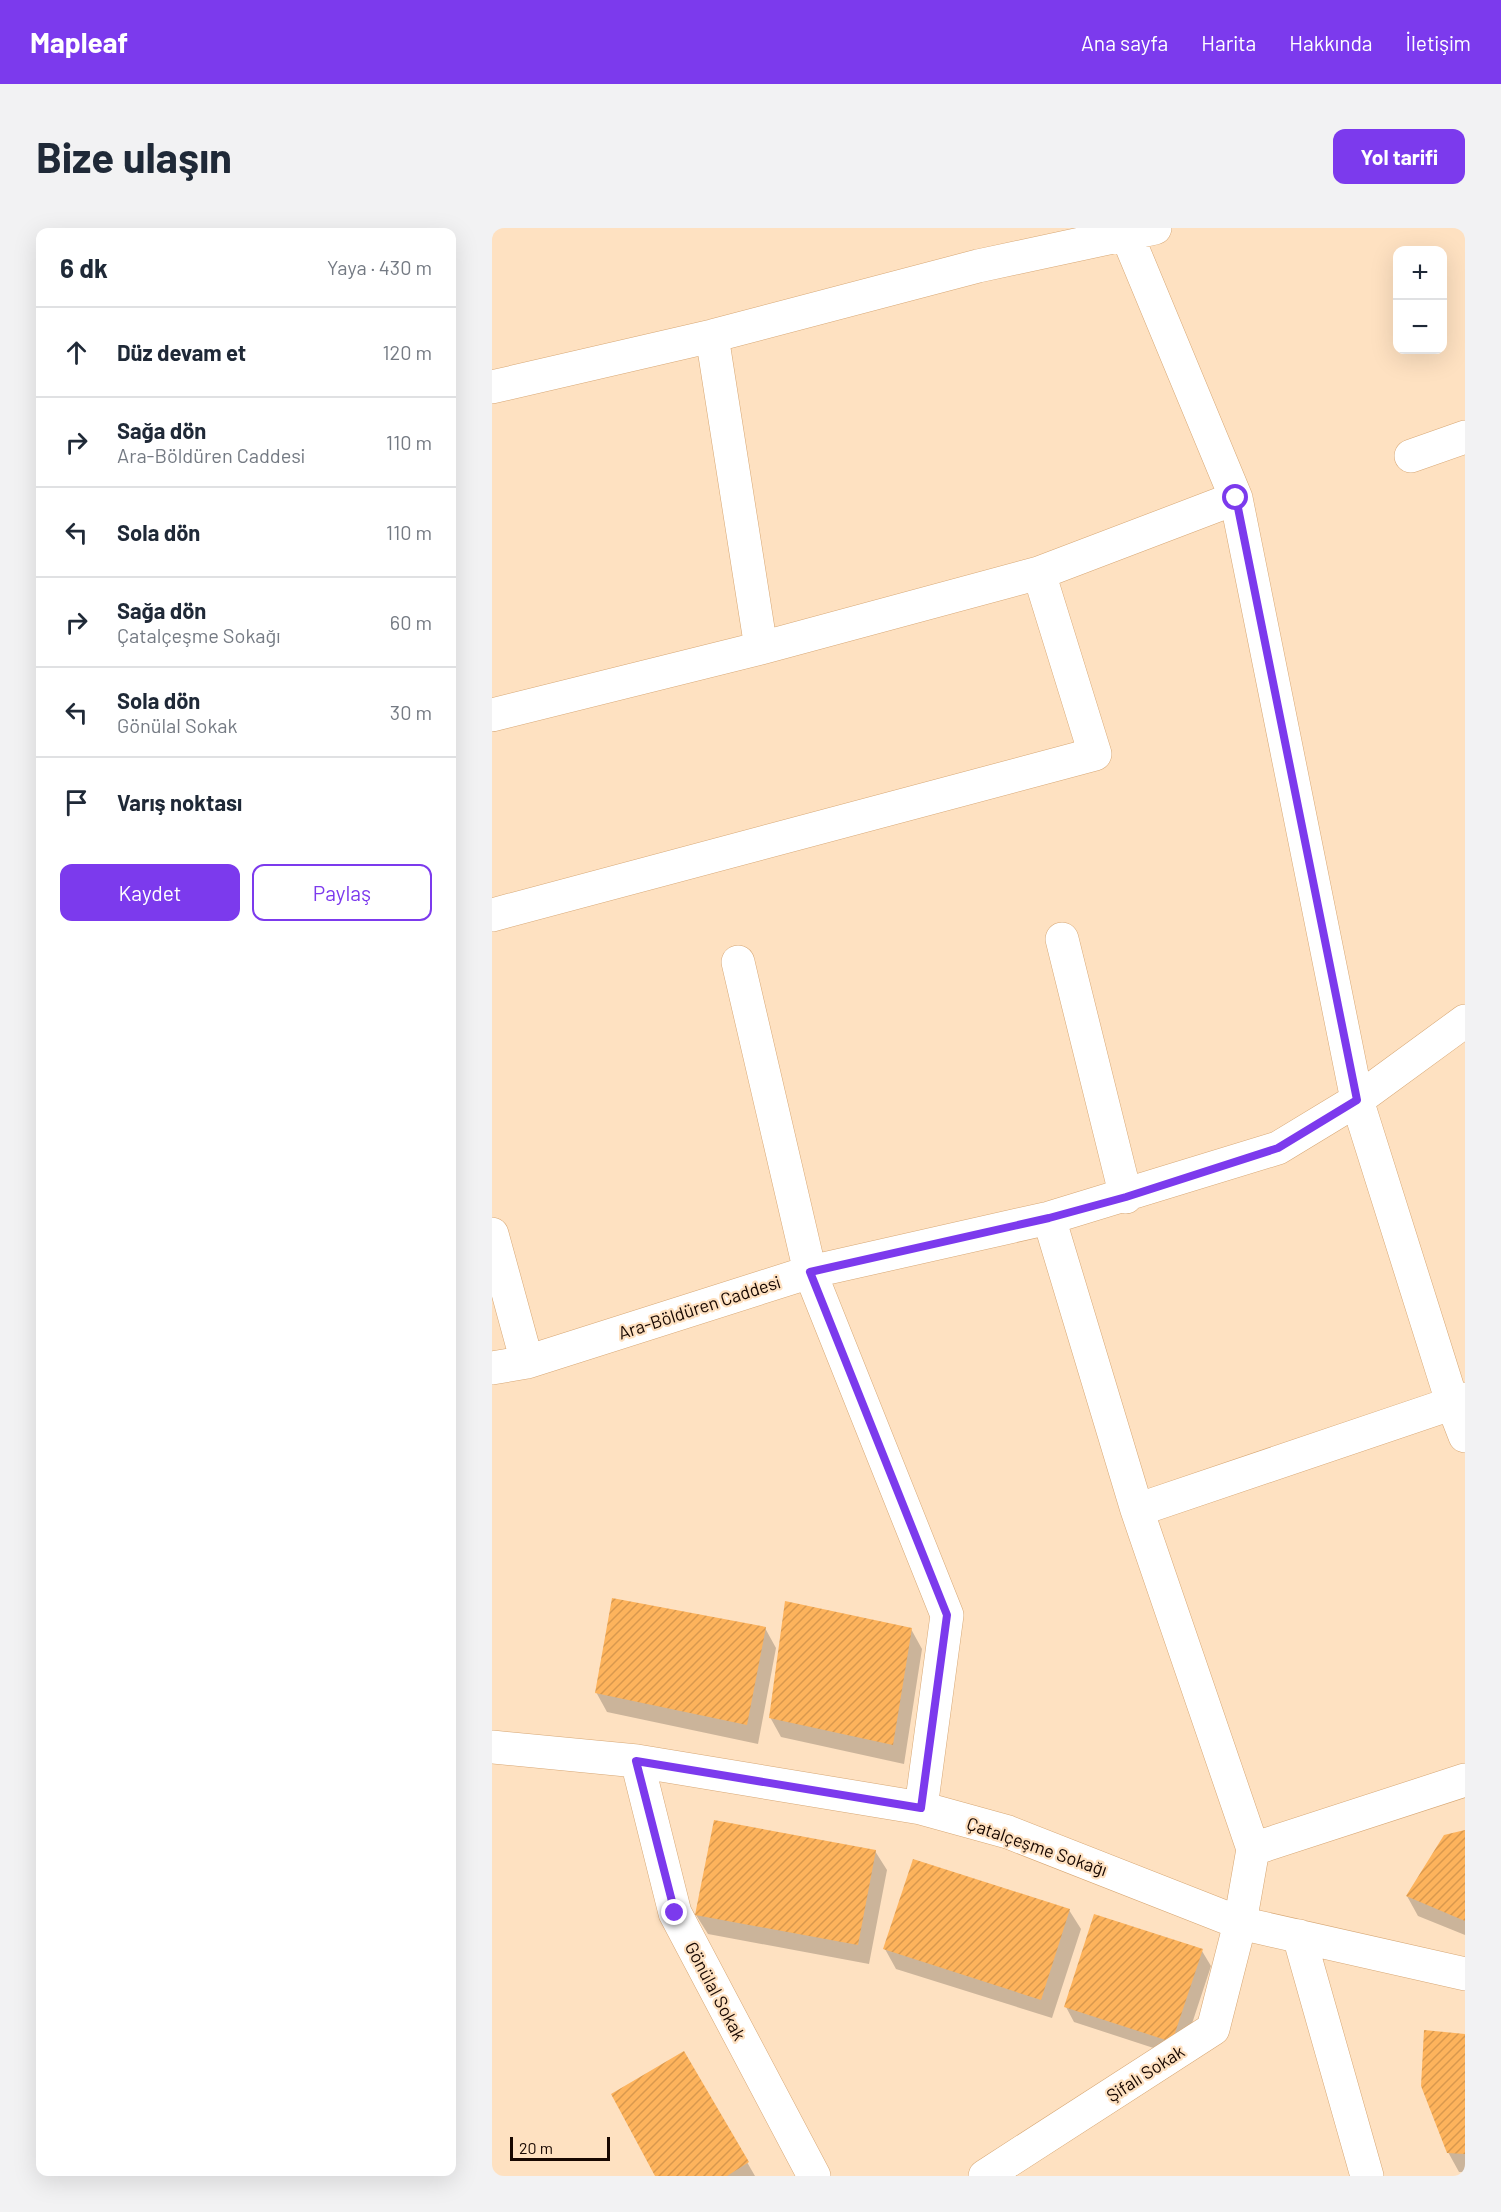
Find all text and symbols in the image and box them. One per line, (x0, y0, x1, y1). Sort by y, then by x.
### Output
text: Mapleaf (30, 25, 128, 59)
text: Ana sayfa (1081, 30, 1168, 55)
text: Harita (1201, 30, 1256, 55)
text: Hakkında (1289, 30, 1373, 55)
text: İletişim (1406, 30, 1471, 55)
button: Yol tarifi (1333, 129, 1465, 184)
text: Bize ulaşın (36, 131, 232, 181)
map controls (1393, 246, 1447, 354)
button: + (1393, 246, 1447, 300)
text: 6 dk (60, 252, 108, 283)
text: Yaya · 430 m (327, 255, 432, 279)
button: − (1393, 300, 1447, 354)
icon: ahead (60, 336, 93, 369)
text: Düz devam et (117, 339, 246, 365)
text: 120 m (382, 340, 432, 364)
text: Sağa dön (117, 417, 206, 443)
icon: right (60, 426, 93, 459)
text: 110 m (386, 430, 432, 454)
text: Ara-Böldüren Caddesi (117, 443, 305, 467)
route start (1222, 484, 1248, 510)
icon: left (60, 516, 93, 549)
text: Sola dön (117, 519, 200, 545)
text: 110 m (386, 520, 432, 544)
text: Sağa dön (117, 597, 206, 623)
icon: right (60, 606, 93, 639)
text: 60 m (390, 610, 432, 634)
text: Çatalçeşme Sokağı (117, 623, 280, 647)
text: Sola dön (117, 687, 200, 713)
icon: left (60, 696, 93, 729)
text: 30 m (390, 700, 432, 724)
text: Gönülal Sokak (117, 713, 238, 737)
icon: arrive (60, 786, 93, 819)
text: Varış noktası (117, 789, 242, 815)
button: Kaydet (60, 864, 240, 921)
button: Paylaş (252, 864, 432, 921)
street label: Ara-Böldüren Caddesi (615, 1270, 783, 1344)
street label: Çatalçeşme Sokağı (964, 1812, 1110, 1880)
route end (661, 1899, 687, 1925)
street label: Gönülal Sokak (681, 1938, 751, 2044)
street label: Şifalı Sokak (1102, 2040, 1188, 2106)
scale bar (510, 2134, 610, 2162)
text: 20 m (519, 2138, 553, 2157)

